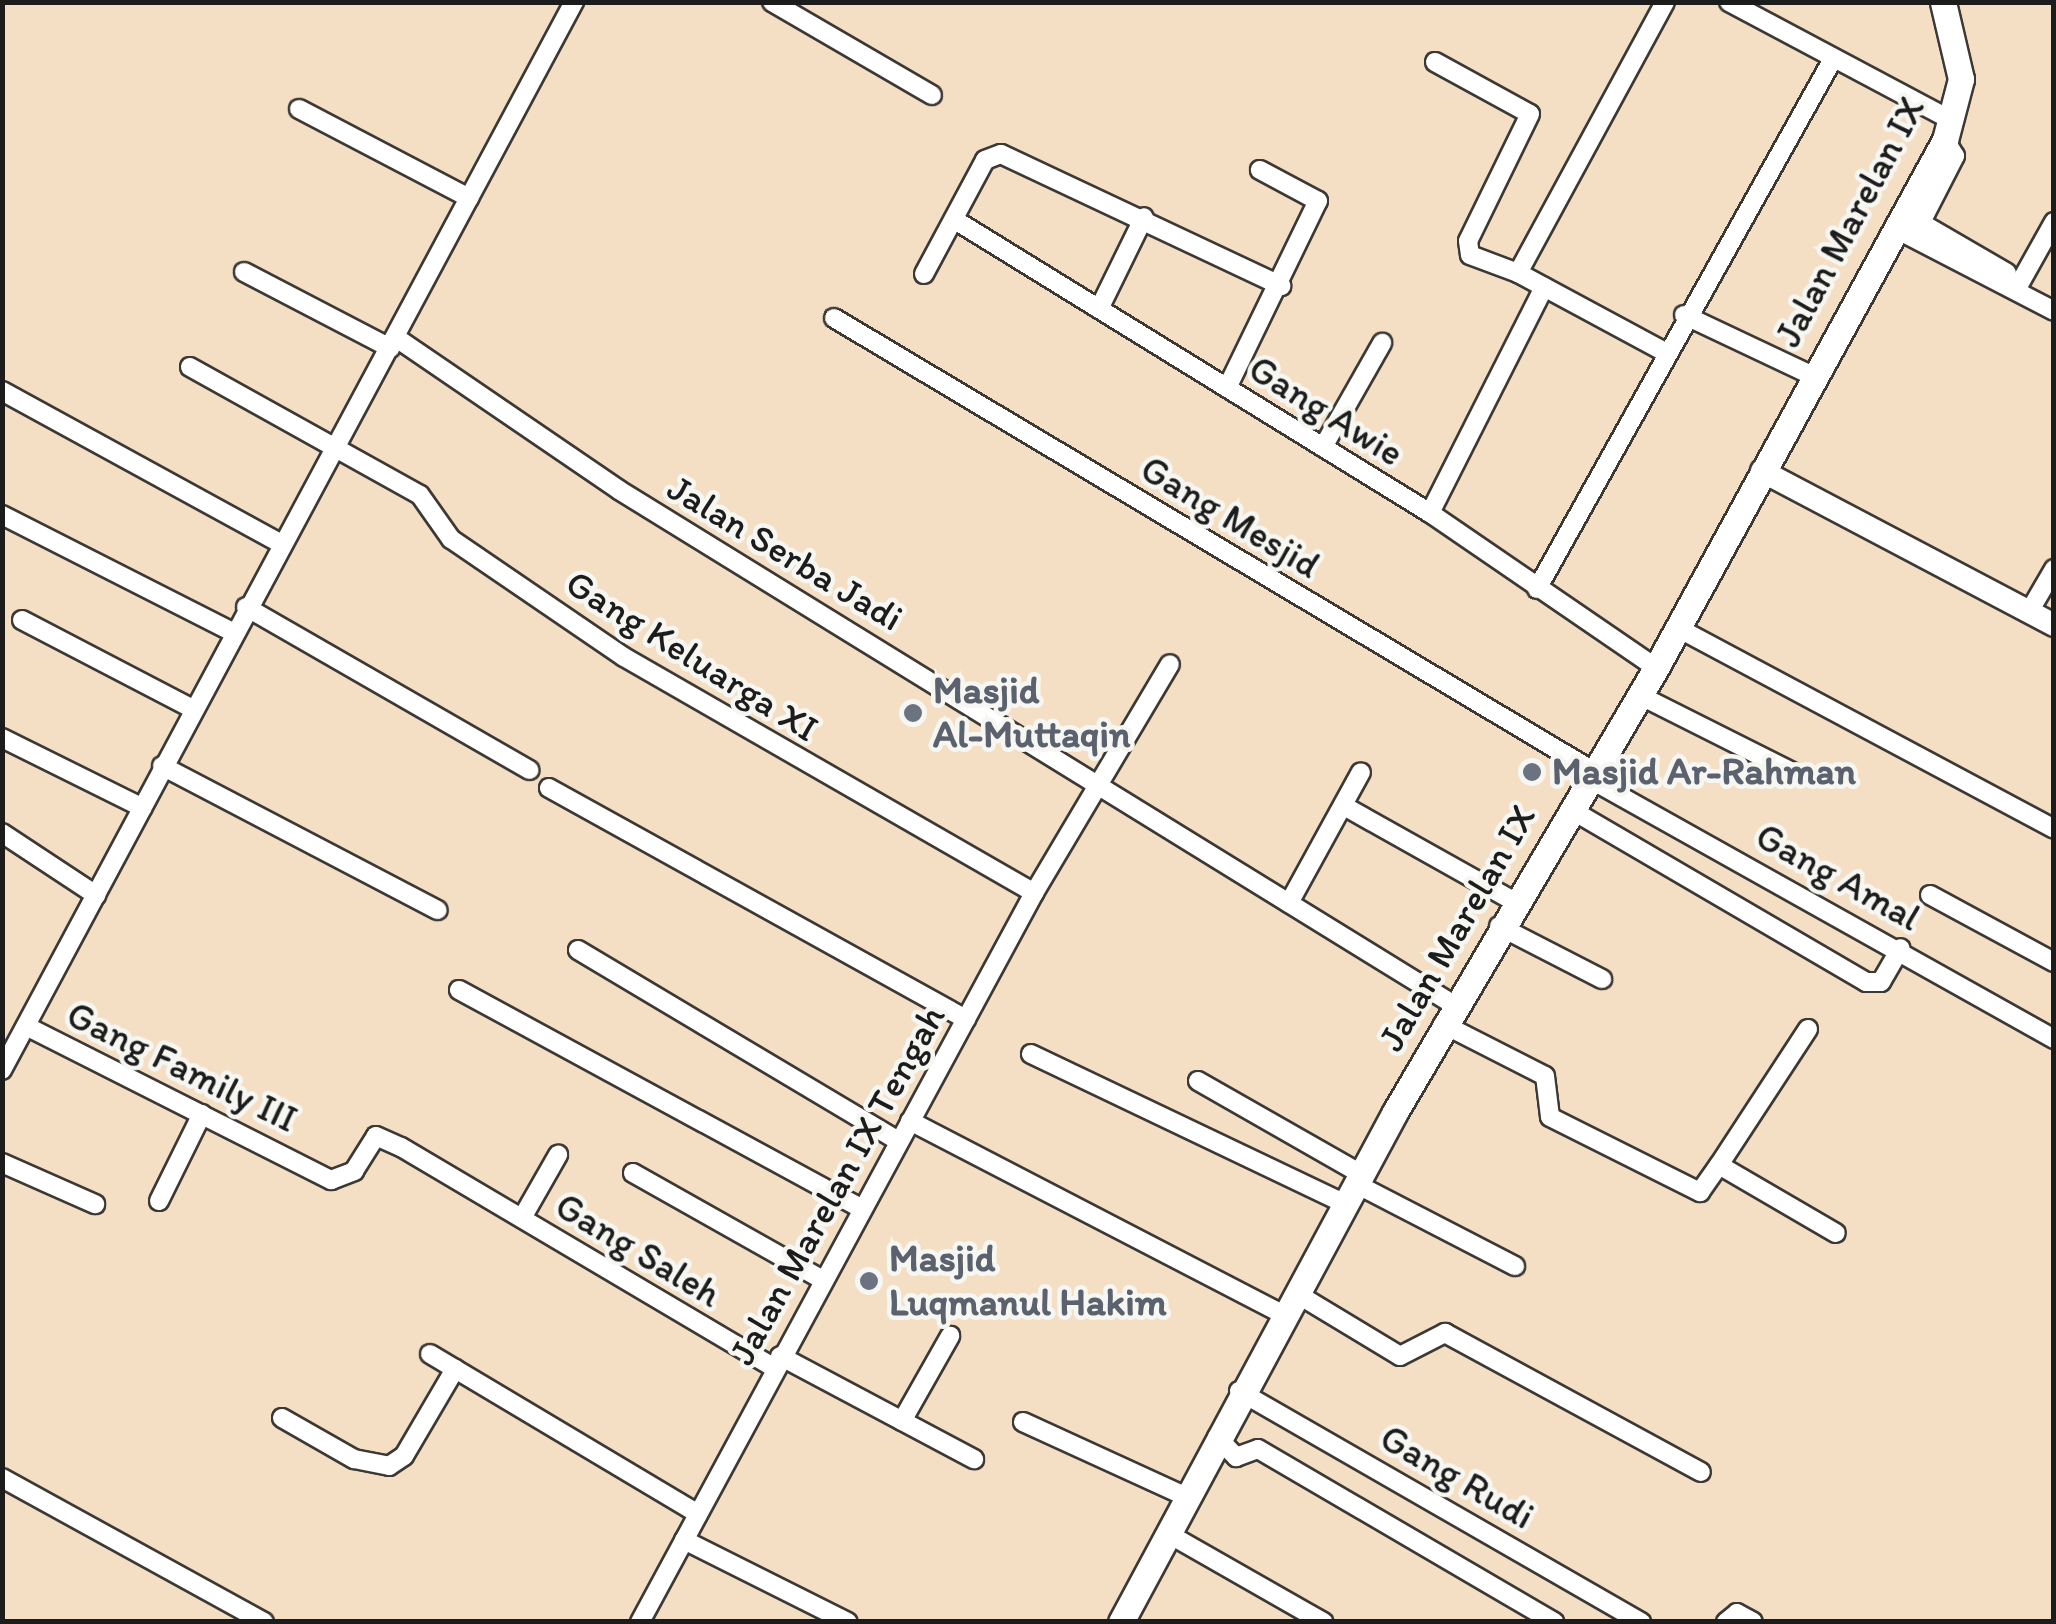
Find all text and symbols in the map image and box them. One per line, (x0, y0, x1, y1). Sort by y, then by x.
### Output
street label: Jalan Marelan IX (1765, 89, 1935, 355)
street label: Gang Awie (1241, 346, 1411, 476)
street label: Gang Mesjid (1133, 446, 1327, 588)
street label: Jalan Serba Jadi (659, 465, 911, 641)
street label: Gang Keluarga XI (557, 560, 827, 752)
place label: Masjid Al-Muttaqin (933, 668, 1131, 758)
marker: Masjid Al-Muttaqin (902, 702, 924, 724)
place label: Masjid Ar-Rahman (1552, 749, 1856, 795)
marker: Masjid Ar-Rahman (1521, 761, 1543, 783)
street label: Jalan Marelan IX (1368, 796, 1546, 1060)
street label: Gang Amal (1747, 813, 1929, 941)
street label: Gang Family III (59, 992, 305, 1142)
street label: Jalan Marelan IX Tengah (720, 998, 954, 1372)
street label: Gang Saleh (547, 1183, 729, 1317)
place label: Masjid Luqmanul Hakim (889, 1236, 1166, 1326)
marker: Masjid Luqmanul Hakim (858, 1270, 880, 1292)
street label: Gang Rudi (1372, 1415, 1542, 1539)

